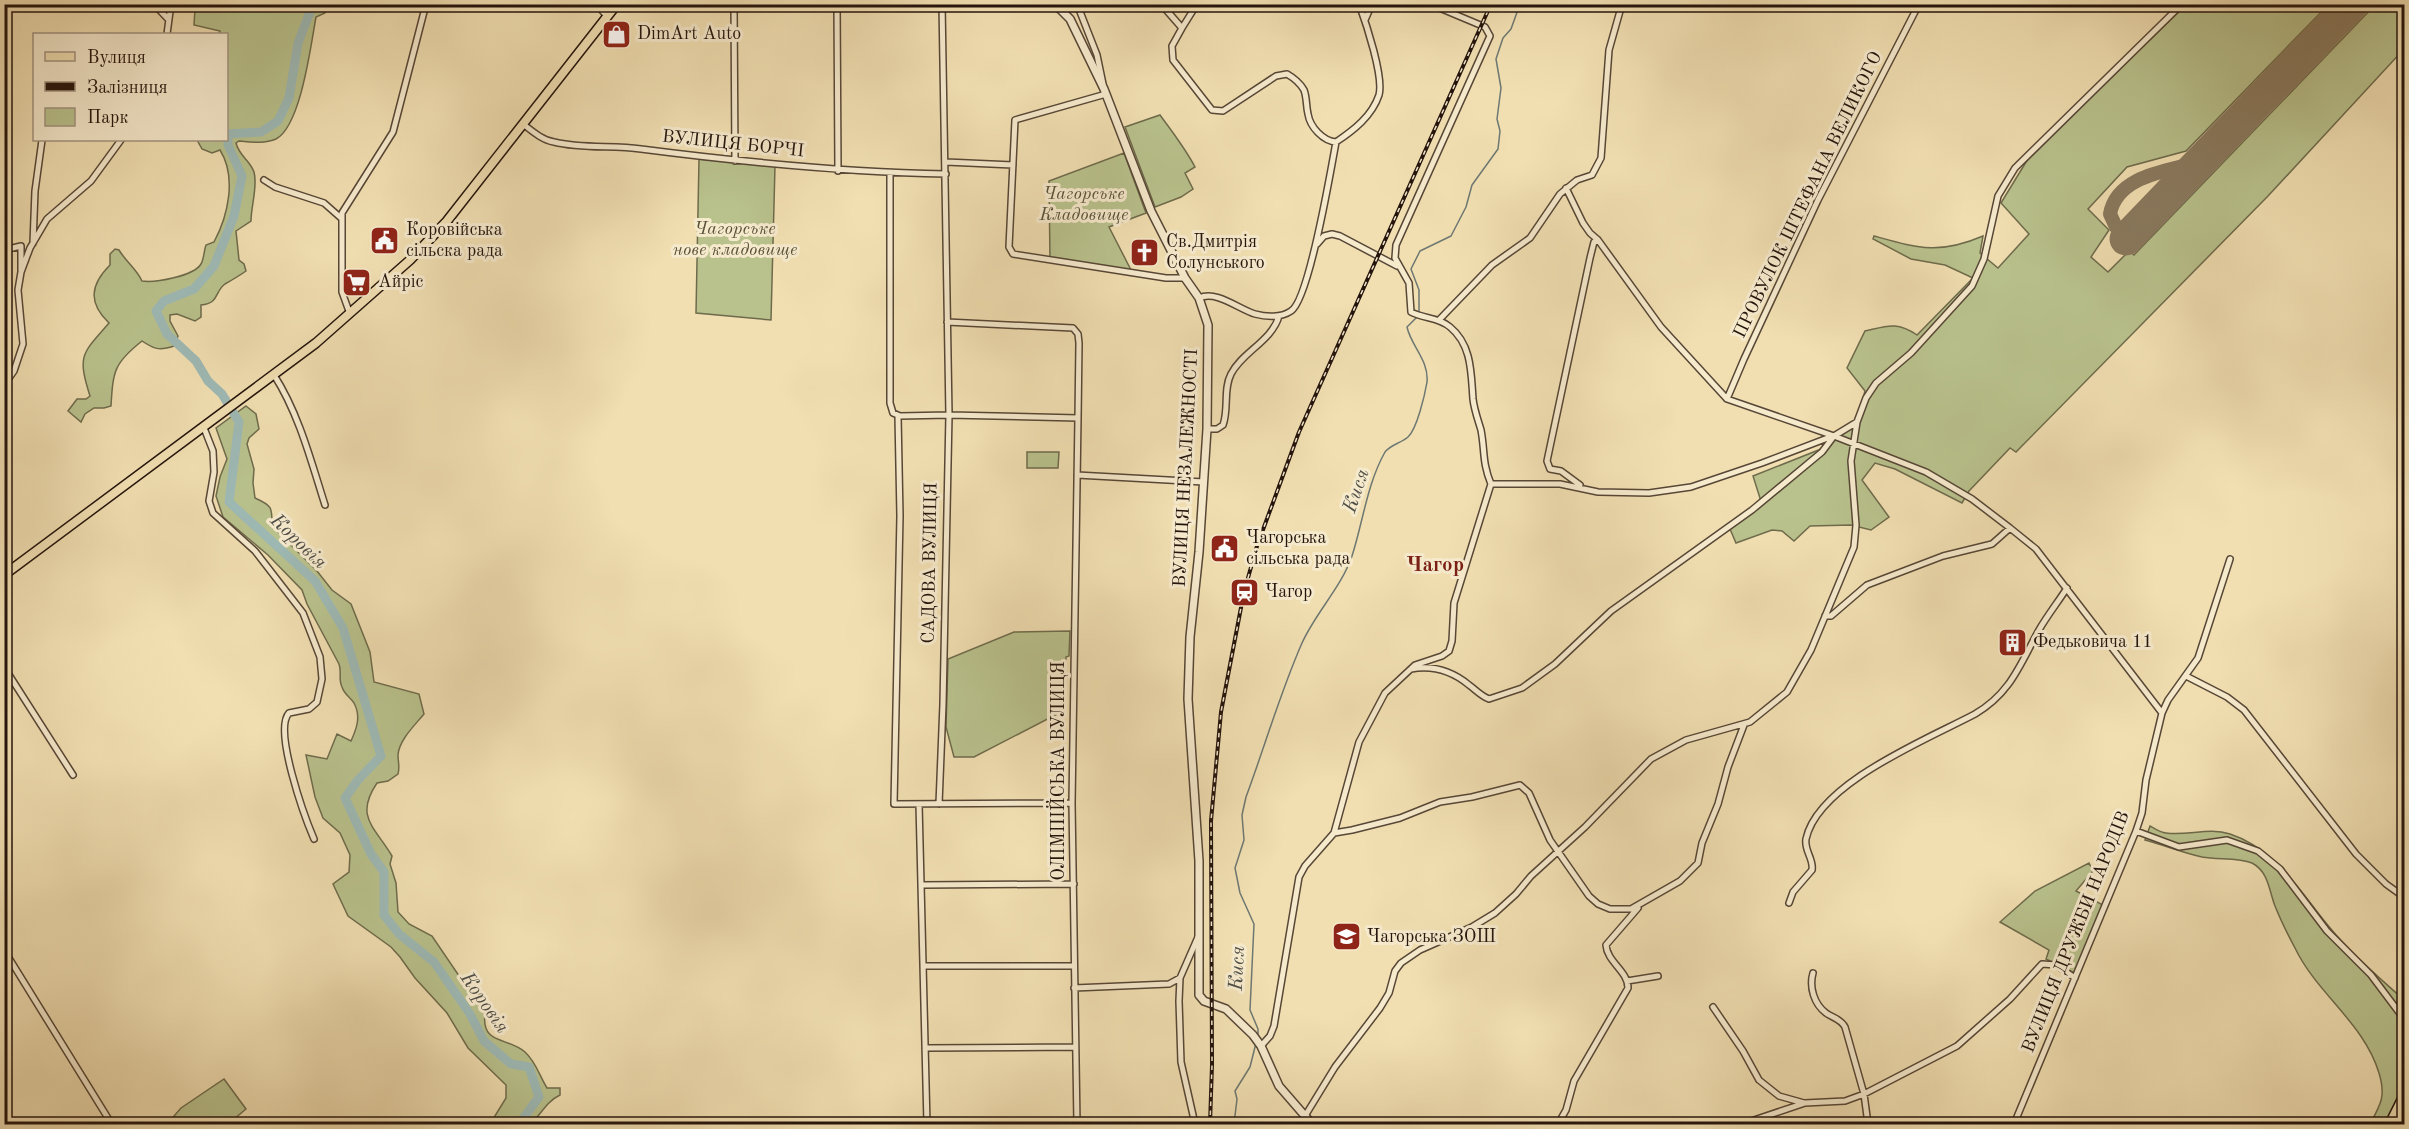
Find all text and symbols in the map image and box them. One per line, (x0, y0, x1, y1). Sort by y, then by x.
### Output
shop icon: DimArt Auto (600, 18, 632, 50)
place label: DimArt Auto (637, 25, 741, 43)
legend (33, 33, 228, 141)
text: Вулиця (87, 49, 146, 67)
street label: ПРОВУЛОК ШТЕФАНА ВЕЛИКОГО (1731, 49, 1885, 341)
text: Залізниця (87, 79, 168, 97)
text: Парк (87, 109, 128, 127)
street label: ВУЛИЦЯ БОРЧІ (661, 128, 805, 160)
park label: Чагорське Кладовище (1039, 185, 1128, 224)
park label: Чагорське нове кладовище (673, 220, 797, 259)
place label: Коровійська сільска рада (406, 221, 503, 260)
public building icon: Коровійська сільска рада (369, 224, 401, 256)
place label: Св.Дмитрія Солунського (1166, 233, 1265, 272)
church icon: Св.Дмитрія Солунського (1129, 236, 1161, 268)
supermarket icon: Айріс (341, 266, 373, 298)
place label: Айріс (378, 273, 424, 291)
street label: ВУЛИЦЯ НЕЗАЛЕЖНОСТІ (1171, 348, 1201, 588)
water label: Кися (1340, 466, 1374, 516)
street label: САДОВА ВУЛИЦЯ (920, 482, 940, 644)
water label: Коровія (265, 510, 330, 573)
place label: Чагорська сільська рада (1246, 529, 1350, 568)
public building icon: Чагорська сільська рада (1209, 532, 1241, 564)
district label: Чагор (1406, 555, 1464, 576)
station icon: Чагор (1228, 576, 1260, 608)
place label: Чагор (1265, 583, 1312, 601)
building icon: Федьковича 11 (1996, 626, 2028, 658)
place label: Федьковича 11 (2033, 633, 2153, 651)
street label: ОЛІМПІЙСЬКА ВУЛИЦЯ (1046, 661, 1068, 881)
street label: ВУЛИЦЯ ДРУЖБИ НАРОДІВ (2019, 809, 2133, 1055)
school or university icon: Чагорська ЗОШ (1330, 921, 1362, 953)
place label: Чагорська ЗОШ (1367, 928, 1496, 946)
water label: Кися (1227, 945, 1249, 992)
water label: Коровія (455, 968, 512, 1037)

